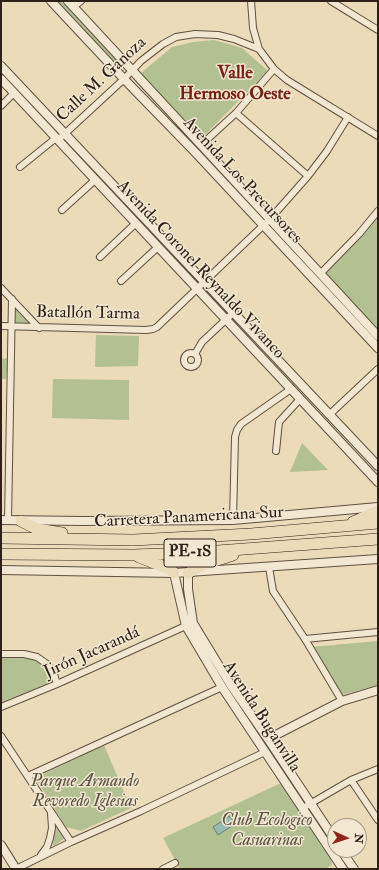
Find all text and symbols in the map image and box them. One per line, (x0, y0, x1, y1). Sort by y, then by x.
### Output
street label: Calle M. Ganoza (53, 33, 151, 127)
district label: Valle Hermoso Oeste (179, 63, 291, 106)
street label: Avenida Los Precursores (178, 114, 306, 248)
street label: Avenida Coronel Reynaldo Vivanco (112, 176, 288, 364)
street label: Batallón Tarma (36, 303, 140, 325)
street label: Carretera Panamericana Sur (94, 503, 284, 533)
road number: PE-1S (164, 539, 216, 567)
street label: Jirón Jacarandá (41, 623, 143, 683)
street label: Avenida Buganvilla (218, 658, 304, 776)
park label: Parque Armando Revoredo Iglesias (31, 772, 139, 812)
park label: Club Ecologico Casuarinas (222, 811, 312, 851)
north arrow (327, 818, 367, 858)
text: N (352, 833, 365, 844)

